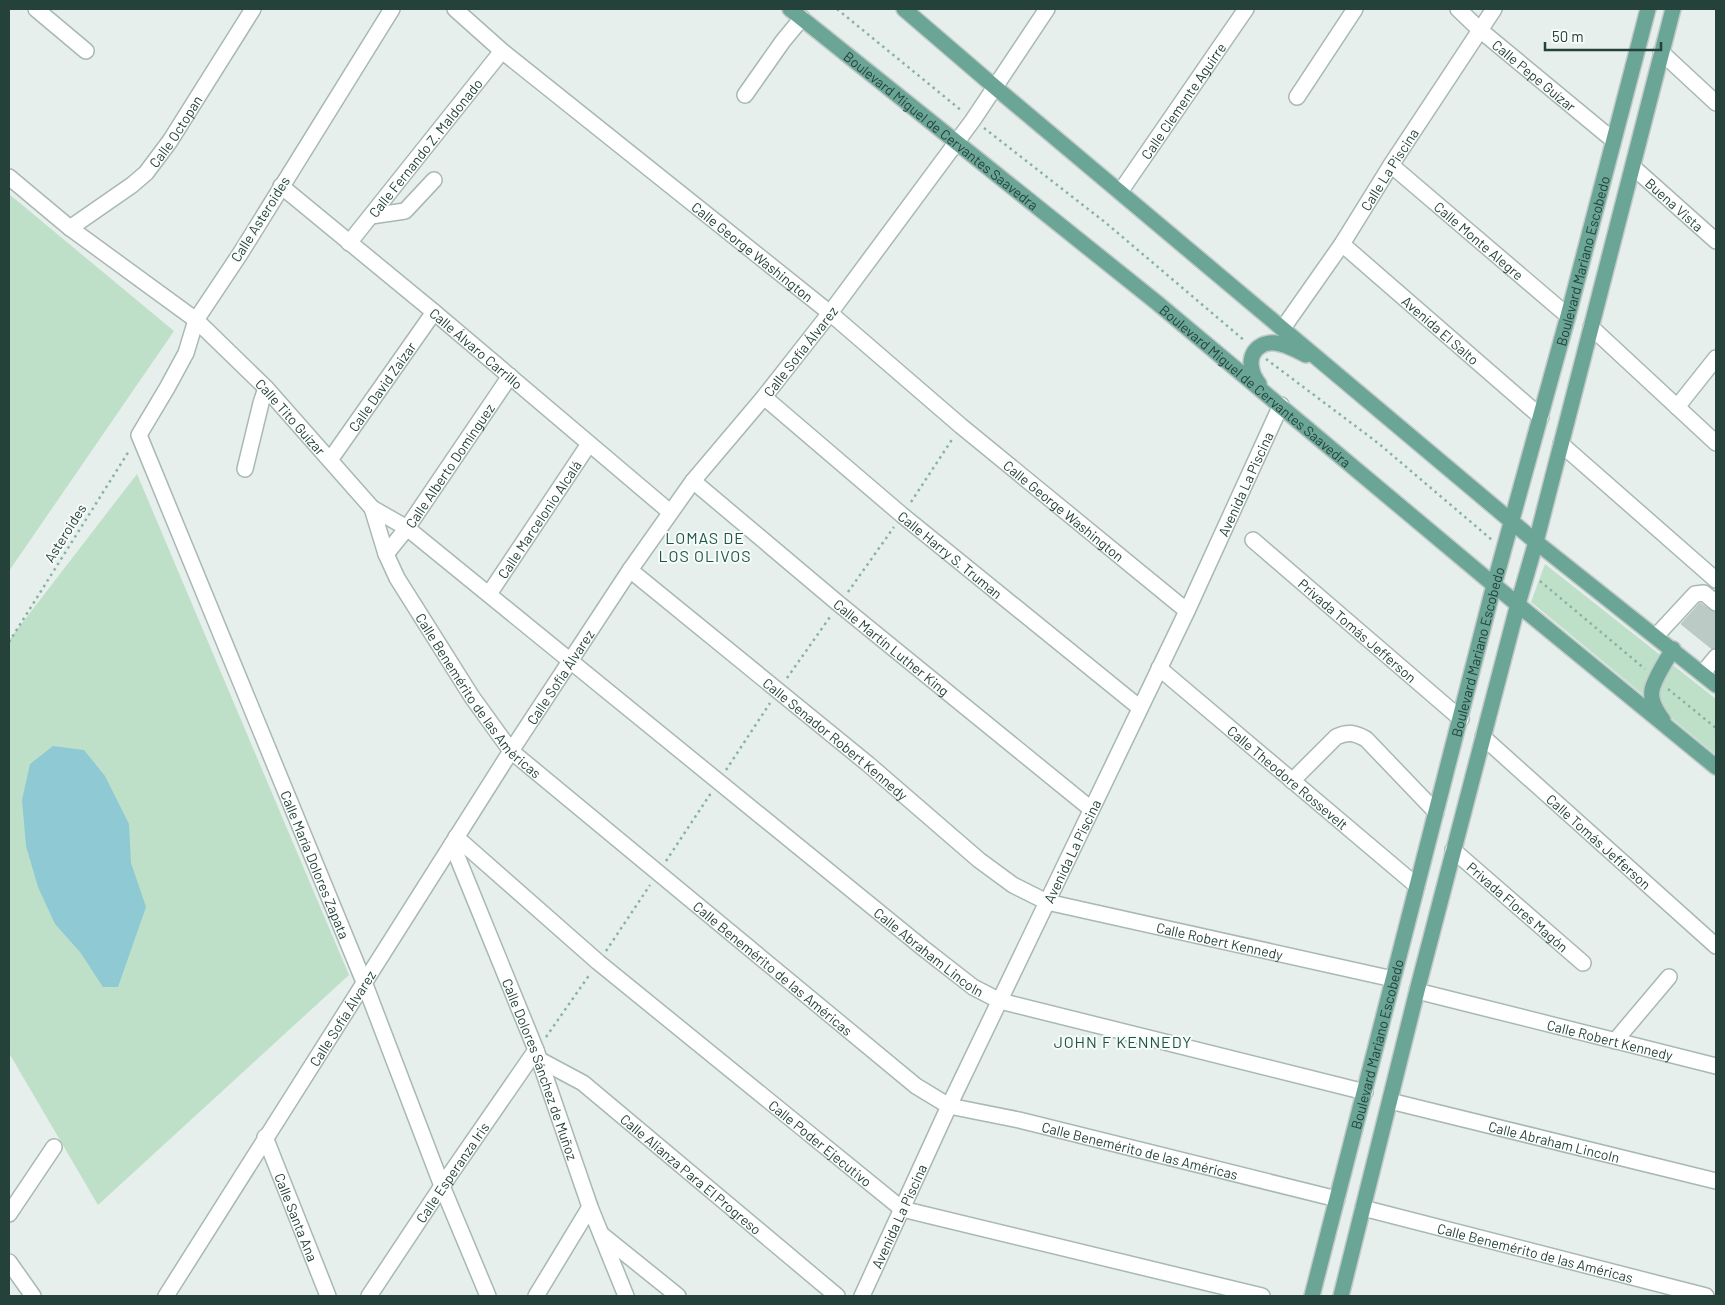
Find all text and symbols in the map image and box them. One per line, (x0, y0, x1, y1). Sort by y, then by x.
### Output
scale bar (1545, 20, 1661, 52)
text: 50 m (1552, 27, 1584, 45)
street label: Calle Pepe Guízar (1489, 36, 1580, 114)
street label: Calle Clemente Aguirre (1137, 39, 1229, 162)
street label: Boulevard Miguel de Cervantes Saavedra (841, 47, 1042, 213)
street label: Calle Fernando Z. Maldonado (365, 75, 485, 220)
street label: Calle Octopan (145, 92, 205, 171)
street label: Calle La Piscina (1356, 125, 1422, 214)
street label: Calle Asteroides (227, 173, 293, 265)
street label: Boulevard Mariano Escobedo (1552, 174, 1613, 348)
street label: Buena Vista (1642, 174, 1707, 235)
street label: Calle George Washington (689, 198, 817, 305)
street label: Calle Monte Alegre (1431, 198, 1527, 283)
street label: Avenida El Salto (1399, 292, 1483, 368)
street label: Boulevard Miguel de Cervantes Saavedra (1157, 301, 1355, 470)
street label: Calle Sofía Álvarez (759, 303, 841, 400)
street label: Calle Álvaro Carrillo (427, 304, 527, 392)
street label: Calle David Zaizar (344, 338, 419, 434)
street label: Calle Tito Guízar (253, 375, 329, 458)
street label: Calle Alberto Domínguez (401, 400, 498, 531)
street label: Avenida La Piscina (1214, 429, 1276, 539)
street label: Calle George Washington (1000, 456, 1128, 565)
street label: Calle Marcelonio Alcalá (494, 457, 584, 581)
street label: Asteroides (40, 500, 90, 565)
street label: Calle Harry S. Truman (895, 507, 1006, 602)
district label: LOMAS DE LOS OLIVOS (658, 528, 752, 565)
street label: Boulevard Mariano Escobedo (1447, 565, 1507, 739)
street label: Privada Tomás Jefferson (1295, 575, 1420, 686)
street label: Calle Martín Luther King (831, 595, 953, 699)
street label: Calle Benemérito de las Américas (413, 610, 545, 781)
street label: Calle Sofía Álvarez (523, 626, 597, 727)
street label: Calle Senador Robert Kennedy (760, 674, 912, 804)
street label: Calle Theodore Rossevelt (1224, 721, 1352, 833)
street label: Calle María Dolores Zapata (278, 788, 354, 941)
street label: Calle Tomás Jefferson (1543, 790, 1655, 892)
street label: Avenida La Piscina (1040, 796, 1104, 905)
street label: Privada Flores Magón (1464, 858, 1572, 955)
street label: Calle Benemérito de las Américas (690, 897, 856, 1039)
street label: Calle Abraham Lincoln (871, 903, 987, 1000)
street label: Calle Robert Kennedy (1155, 918, 1285, 963)
street label: Boulevard Mariano Escobedo (1347, 957, 1406, 1131)
street label: Calle Sofía Álvarez (305, 967, 379, 1069)
street label: Calle Dolores Sánchez de Muñoz (499, 976, 582, 1162)
street label: Calle Robert Kennedy (1545, 1015, 1675, 1064)
district label: JOHN F KENNEDY (1054, 1032, 1192, 1051)
street label: Calle Poder Ejecutivo (766, 1096, 876, 1190)
street label: Calle Alianza Para El Progreso (617, 1110, 765, 1238)
street label: Calle Abraham Lincoln (1487, 1117, 1621, 1166)
street label: Calle Benemérito de las Américas (1040, 1118, 1240, 1183)
street label: Calle Esperanza Iris (412, 1119, 492, 1226)
street label: Avenida La Piscina (867, 1161, 930, 1271)
street label: Calle Santa Ana (272, 1170, 322, 1264)
street label: Calle Benemérito de las Américas (1436, 1219, 1635, 1286)

